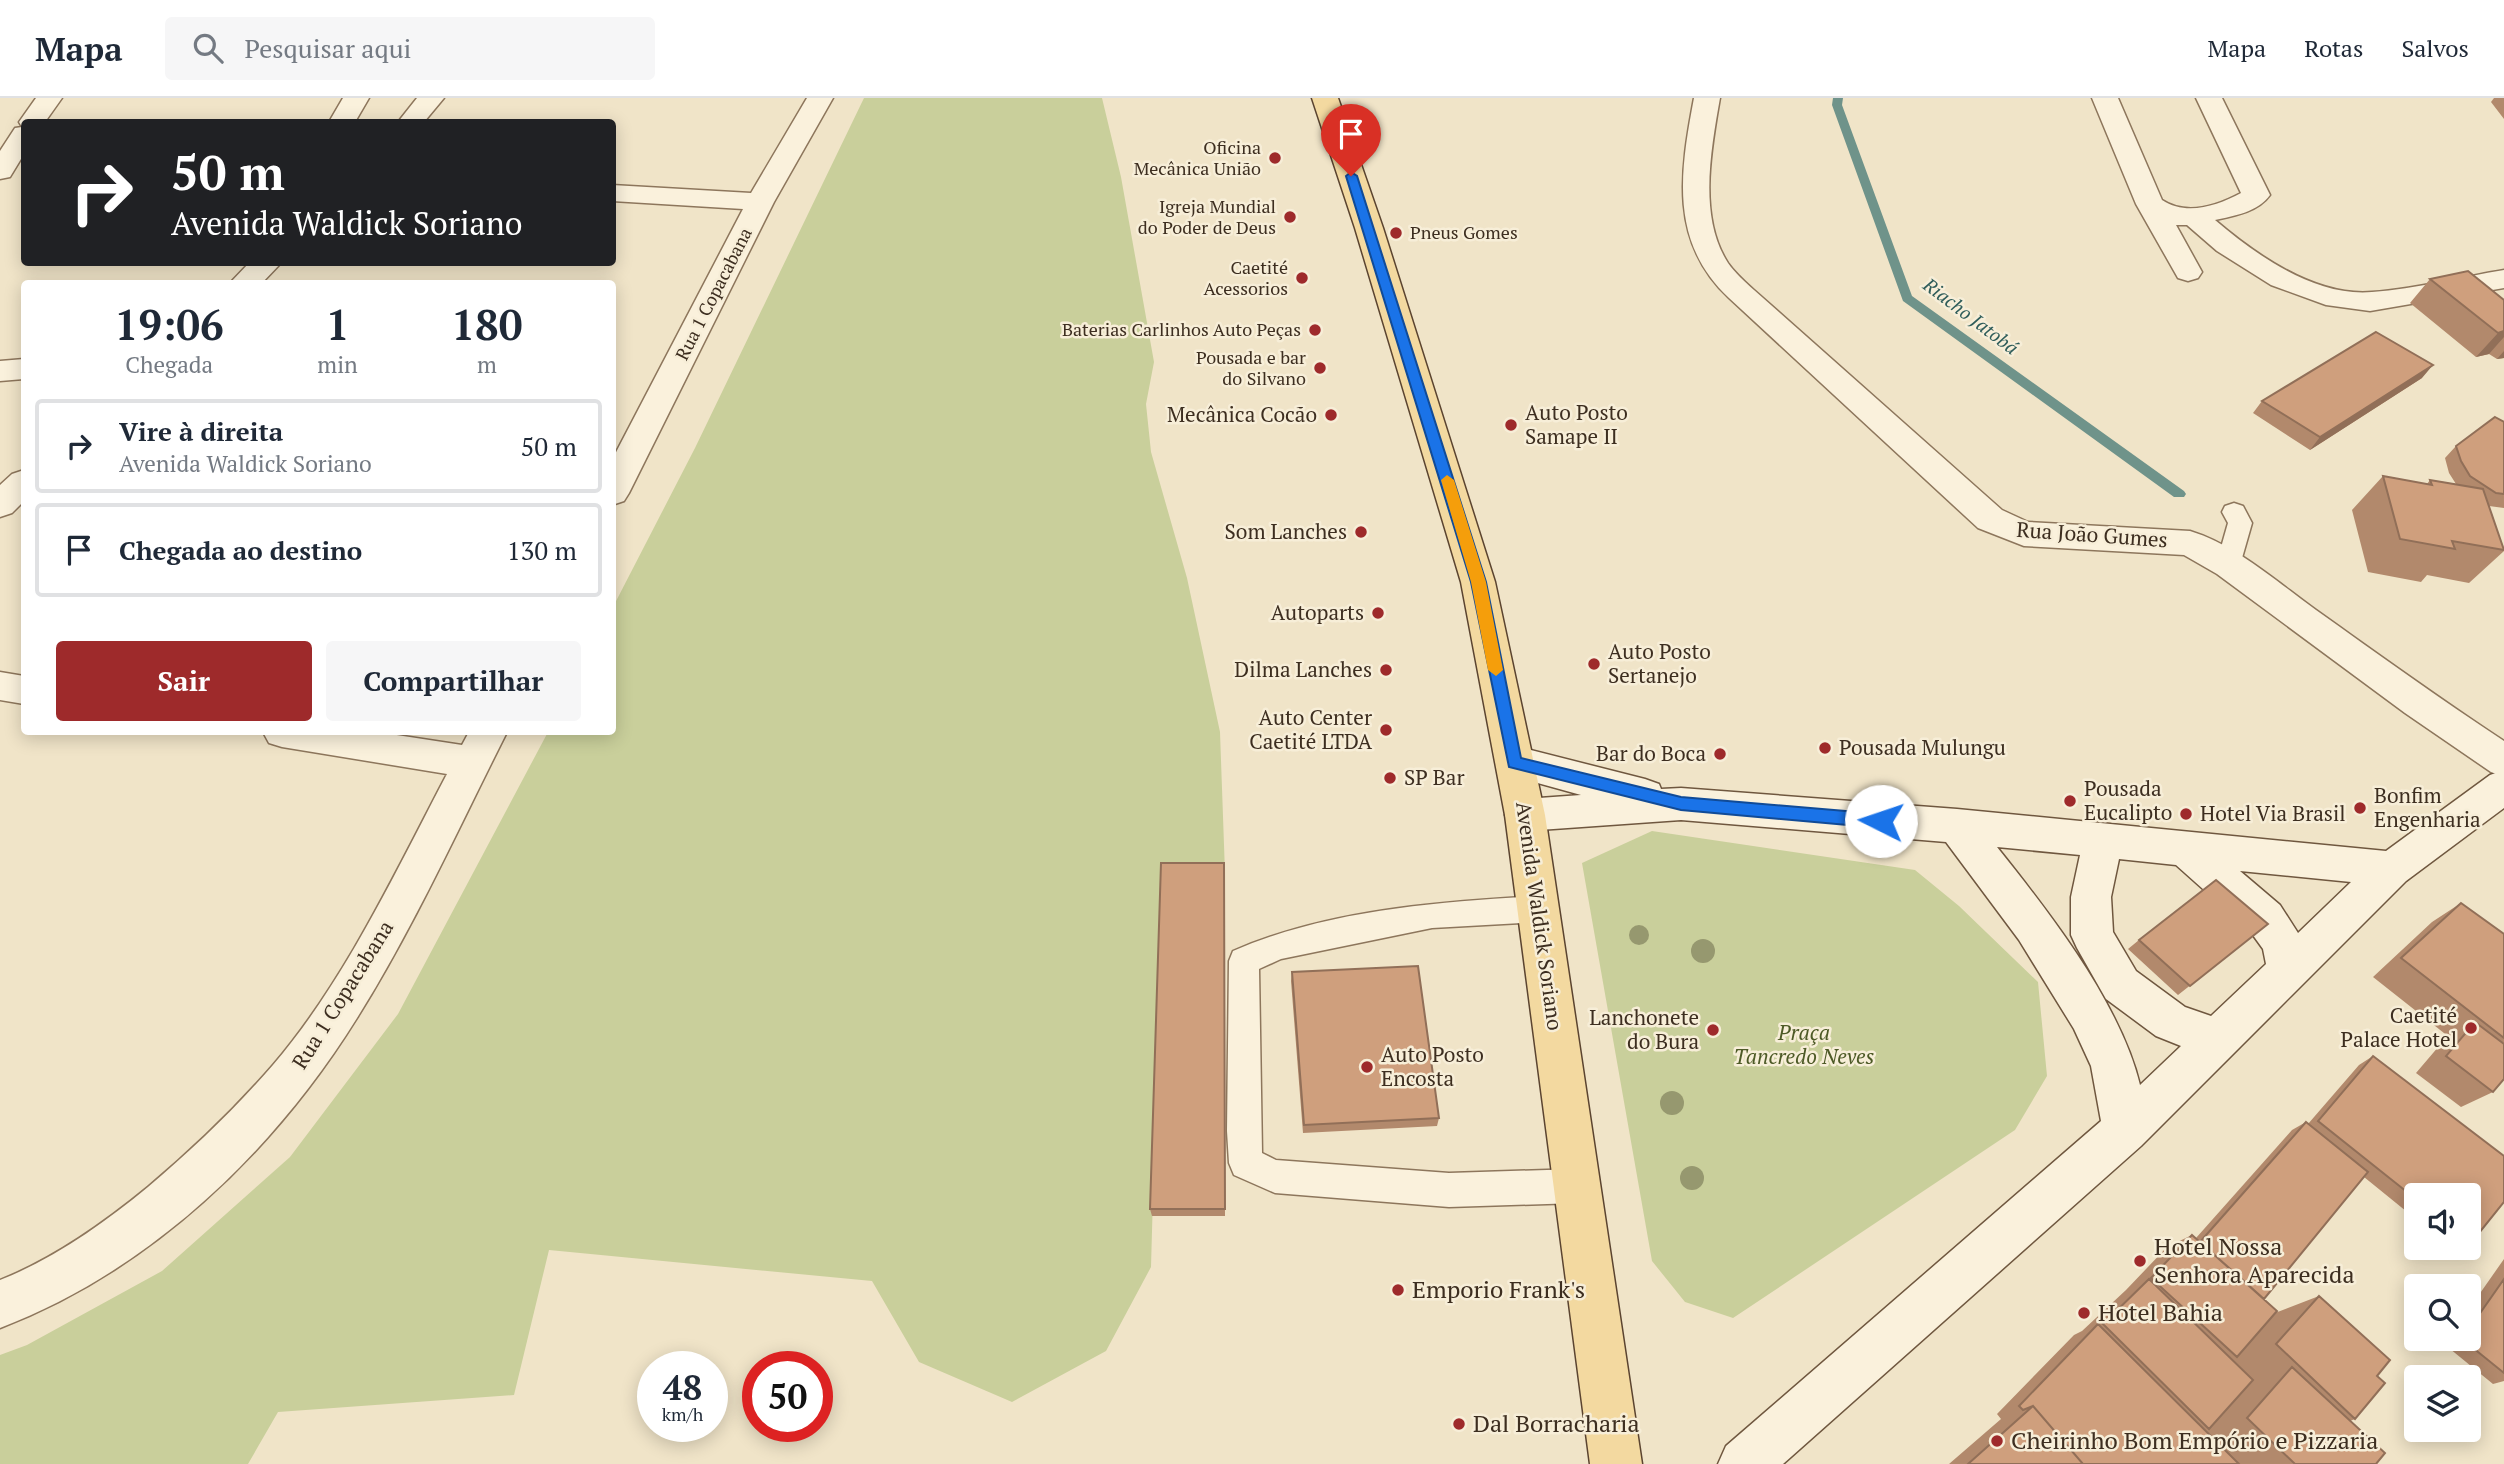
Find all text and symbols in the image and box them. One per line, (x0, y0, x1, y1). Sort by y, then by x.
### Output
search box (165, 17, 655, 80)
text: Mapa (35, 27, 123, 70)
icon: search (189, 29, 227, 67)
text: Pesquisar aqui (245, 31, 411, 65)
text: Mapa (2207, 32, 2266, 64)
text: Rotas (2304, 32, 2363, 64)
text: Salvos (2401, 32, 2469, 64)
pin (1321, 104, 1381, 176)
icon: arrive (1332, 115, 1370, 153)
place label: Oficina Mecânica União (1134, 135, 1261, 180)
text: 50 m (171, 139, 285, 204)
icon: right (56, 147, 147, 238)
marker: Oficina Mecânica União (1267, 150, 1283, 166)
place label: Igreja Mundial do Poder de Deus (1138, 194, 1276, 239)
text: Avenida Waldick Soriano (171, 202, 522, 244)
marker: Igreja Mundial do Poder de Deus (1282, 209, 1298, 225)
place label: Pneus Gomes (1410, 220, 1518, 244)
street label: Rua 1 Copacabana (669, 223, 757, 364)
marker: Pneus Gomes (1388, 225, 1404, 241)
place label: Caetité Acessorios (1204, 255, 1288, 300)
marker: Caetité Acessorios (1294, 270, 1310, 286)
water label: Riacho Jatobá (1918, 271, 2024, 360)
text: 19:06 (115, 296, 224, 352)
text: 1 (326, 296, 349, 352)
text: 180 (451, 296, 522, 352)
place label: Baterias Carlinhos Auto Peças (1062, 317, 1301, 341)
marker: Baterias Carlinhos Auto Peças (1307, 322, 1323, 338)
place label: Pousada e bar do Silvano (1196, 345, 1306, 390)
text: Chegada (125, 349, 213, 380)
text: min (317, 349, 358, 380)
text: m (477, 349, 497, 380)
marker: Pousada e bar do Silvano (1312, 360, 1328, 376)
place label: Auto Posto Samape II (1525, 398, 1628, 450)
place label: Mecânica Cocão (1167, 400, 1317, 428)
marker: Mecânica Cocão (1323, 407, 1339, 423)
text: Vire à direita (119, 414, 283, 448)
marker: Auto Posto Samape II (1503, 417, 1519, 433)
icon: right (60, 427, 98, 465)
text: 50 m (521, 429, 577, 463)
text: Avenida Waldick Soriano (119, 448, 372, 479)
street label: Rua João Gumes (2016, 515, 2169, 553)
place label: Som Lanches (1225, 517, 1347, 545)
marker: Som Lanches (1353, 524, 1369, 540)
icon: arrive (60, 531, 98, 569)
text: Chegada ao destino (119, 533, 362, 567)
text: 130 m (507, 533, 577, 567)
place label: Autoparts (1271, 598, 1364, 626)
marker: Autoparts (1370, 605, 1386, 621)
place label: Auto Posto Sertanejo (1608, 637, 1711, 689)
button: Sair (56, 641, 312, 721)
button: Compartilhar (326, 641, 581, 721)
place label: Dilma Lanches (1234, 655, 1372, 683)
marker: Auto Posto Sertanejo (1586, 656, 1602, 672)
marker: Dilma Lanches (1378, 662, 1394, 678)
place label: Auto Center Caetité LTDA (1249, 703, 1373, 755)
marker: Auto Center Caetité LTDA (1378, 722, 1394, 738)
place label: Pousada Mulungu (1839, 733, 2006, 761)
place label: Bar do Boca (1596, 739, 1706, 767)
marker: Pousada Mulungu (1817, 740, 1833, 756)
marker: Bar do Boca (1712, 746, 1728, 762)
place label: SP Bar (1404, 763, 1464, 791)
marker: SP Bar (1382, 770, 1398, 786)
place label: Pousada Eucalipto (2084, 774, 2172, 826)
place label: Bonfim Engenharia (2374, 781, 2481, 833)
position arrow (1844, 784, 1918, 858)
marker: Pousada Eucalipto (2062, 793, 2078, 809)
place label: Hotel Via Brasil (2200, 799, 2346, 827)
street label: Avenida Waldick Soriano (1510, 800, 1570, 1032)
marker: Bonfim Engenharia (2352, 800, 2368, 816)
marker: Hotel Via Brasil (2178, 806, 2194, 822)
street label: Rua 1 Copacabana (285, 915, 399, 1074)
place label: Caetité Palace Hotel (2341, 1001, 2457, 1053)
place label: Lanchonete do Bura (1589, 1003, 1699, 1055)
park label: Praça Tancredo Neves (1734, 1018, 1875, 1070)
marker: Caetité Palace Hotel (2463, 1020, 2479, 1036)
marker: Lanchonete do Bura (1705, 1022, 1721, 1038)
place label: Auto Posto Encosta (1381, 1040, 1484, 1092)
marker: Auto Posto Encosta (1359, 1059, 1375, 1075)
map controls (2404, 1183, 2481, 1442)
button: sound (2404, 1183, 2481, 1260)
place label: Hotel Nossa Senhora Aparecida (2154, 1230, 2355, 1290)
marker: Hotel Nossa Senhora Aparecida (2132, 1253, 2148, 1269)
place label: Emporio Frank's (1412, 1273, 1585, 1305)
button: search (2404, 1274, 2481, 1351)
marker: Emporio Frank's (1390, 1282, 1406, 1298)
place label: Hotel Bahia (2098, 1296, 2223, 1328)
marker: Hotel Bahia (2076, 1305, 2092, 1321)
speed limit sign: 50 (742, 1351, 833, 1442)
text: 48 (663, 1364, 702, 1410)
button: layers (2404, 1365, 2481, 1442)
text: km/h (662, 1402, 703, 1426)
place label: Dal Borracharia (1473, 1407, 1640, 1439)
marker: Dal Borracharia (1451, 1416, 1467, 1432)
place label: Cheirinho Bom Empório e Pizzaria (2011, 1424, 2378, 1456)
marker: Cheirinho Bom Empório e Pizzaria (1989, 1433, 2005, 1449)

